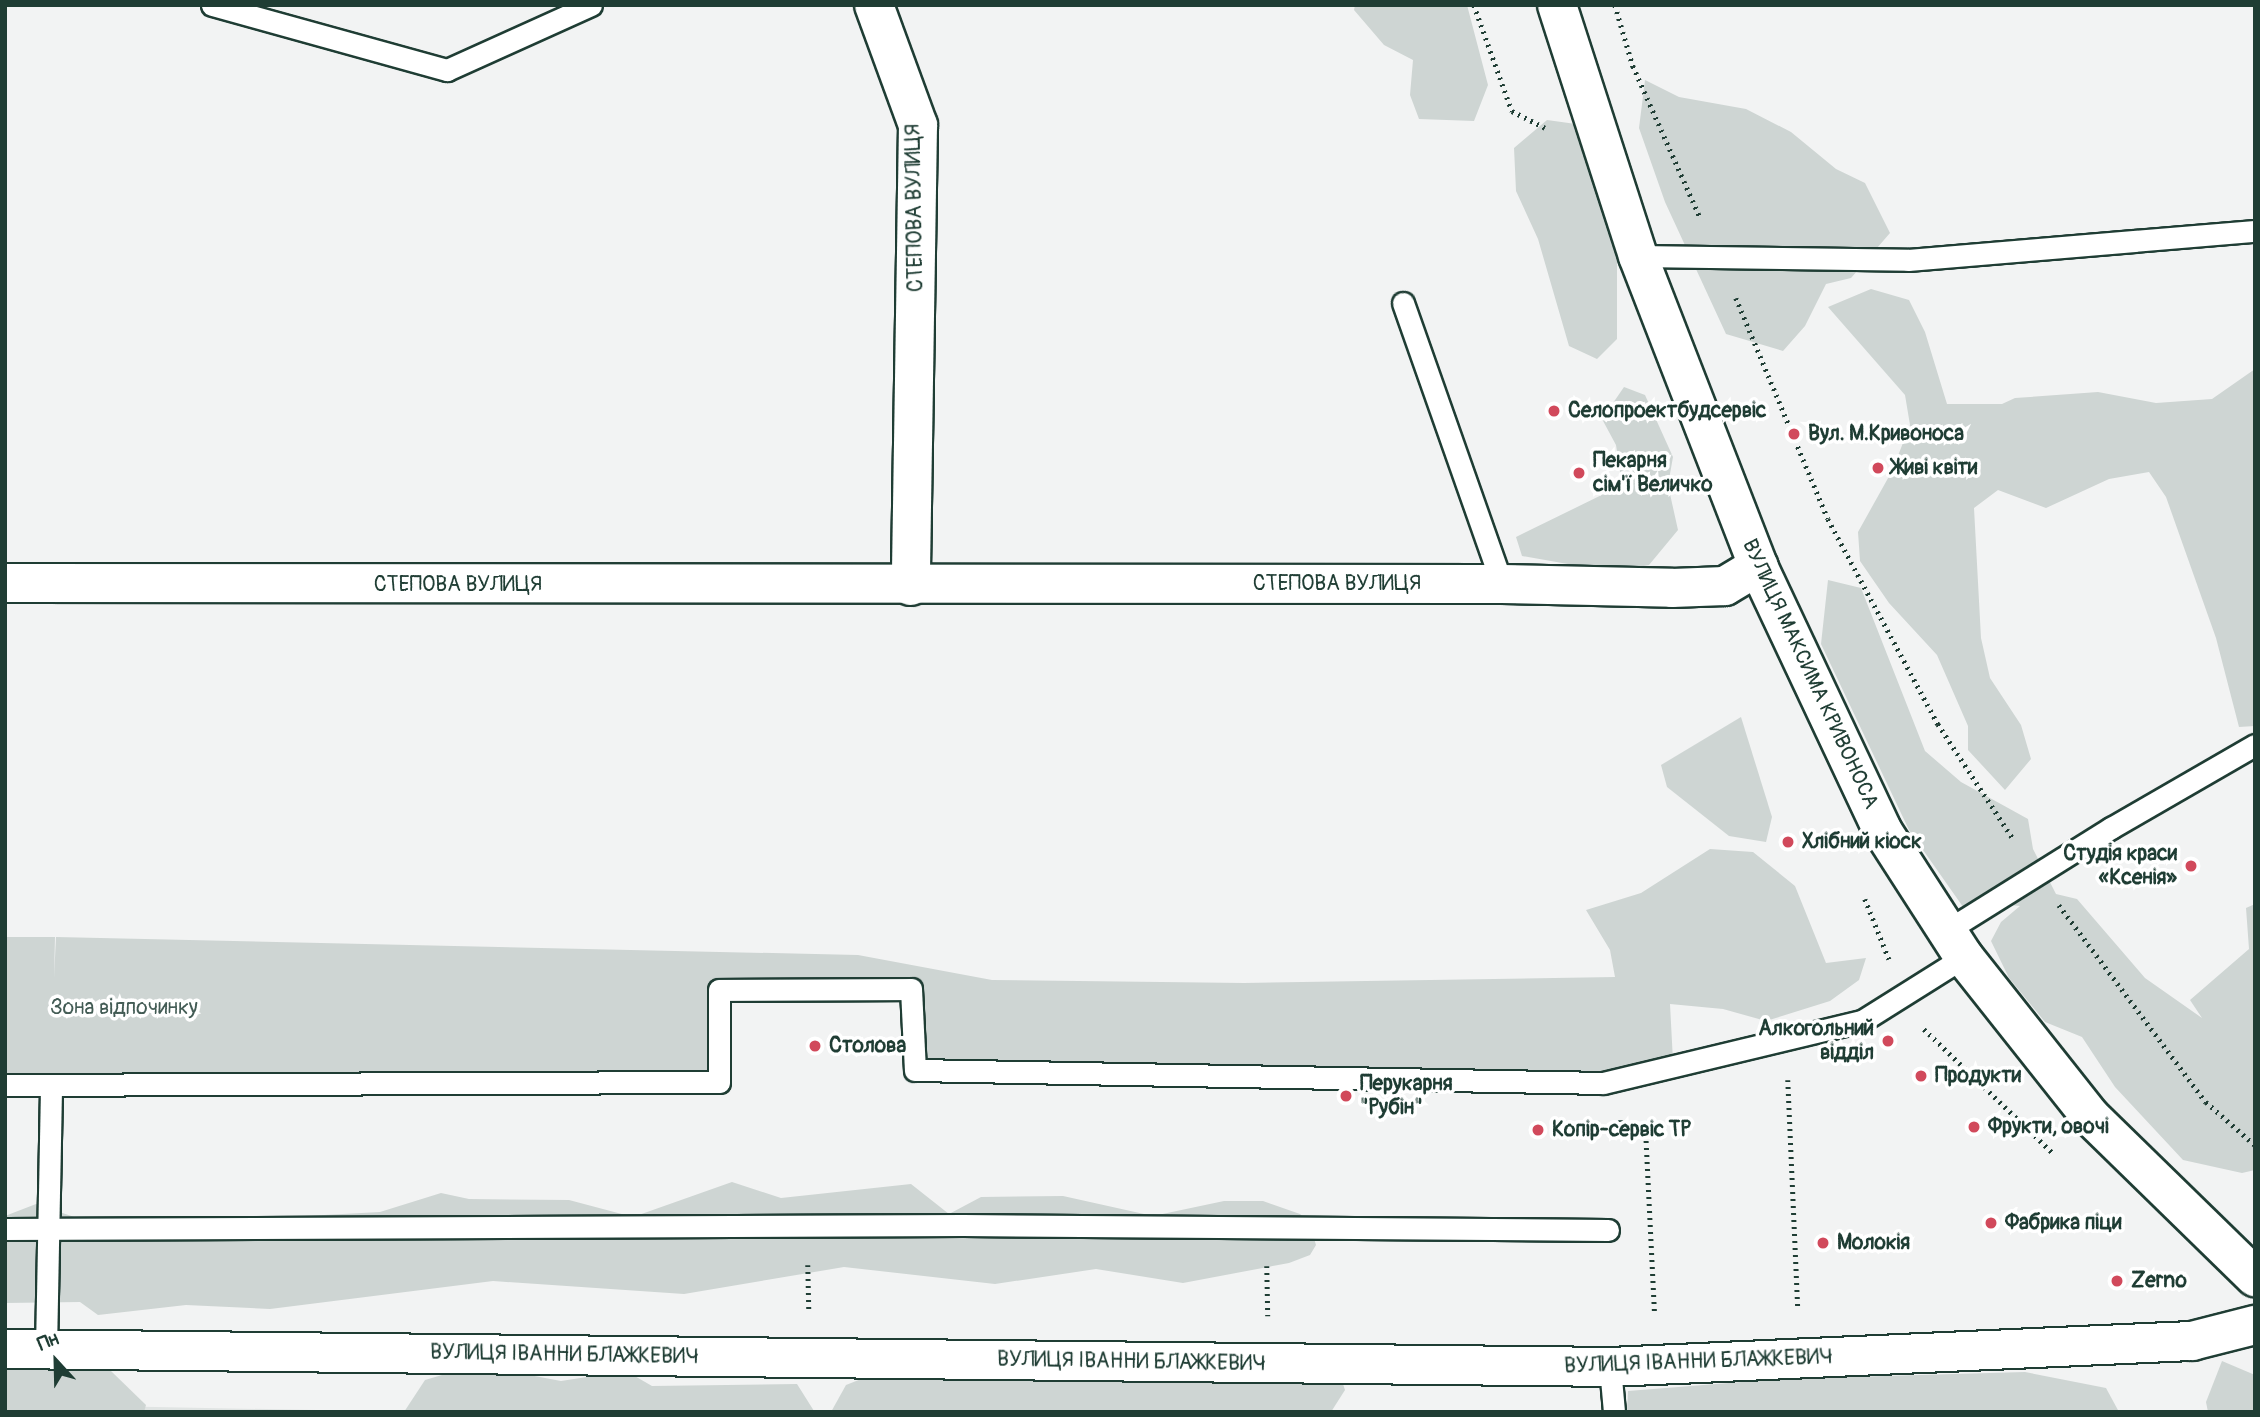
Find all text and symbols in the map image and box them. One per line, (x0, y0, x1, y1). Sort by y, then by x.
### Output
street label: СТЕПОВА ВУЛИЦЯ (901, 124, 929, 292)
place label: Селопроектбудсервіс (1568, 398, 1767, 424)
marker: Селопроектбудсервіс (1546, 403, 1562, 419)
place label: Вул. М.Кривоноса (1808, 421, 1964, 447)
marker: Вул. М.Кривоноса (1786, 426, 1802, 442)
place label: Пекарня сім'ї Величко (1593, 448, 1712, 498)
place label: Живі квіти (1892, 455, 1977, 481)
marker: Живі квіти (1870, 460, 1886, 476)
marker: Пекарня сім'ї Величко (1571, 465, 1587, 481)
street label: ВУЛИЦЯ МАКСИМА КРИВОНОСА (1736, 535, 1884, 813)
street label: СТЕПОВА ВУЛИЦЯ (1253, 571, 1421, 597)
street label: СТЕПОВА ВУЛИЦЯ (374, 572, 542, 598)
place label: Хлібний кіоск (1802, 829, 1922, 855)
marker: Хлібний кіоск (1780, 834, 1796, 850)
place label: Студія краси «Ксенія» (2063, 841, 2177, 891)
marker: Студія краси «Ксенія» (2183, 858, 2199, 874)
park label: Зона відпочинку (50, 995, 198, 1021)
place label: Алкогольний відділ (1758, 1016, 1874, 1066)
place label: Столова (829, 1033, 906, 1059)
marker: Алкогольний відділ (1880, 1033, 1896, 1049)
marker: Столова (807, 1038, 823, 1054)
place label: Продукти (1935, 1063, 2021, 1089)
marker: Продукти (1913, 1068, 1929, 1084)
place label: Перукарня "Рубін" (1360, 1071, 1453, 1121)
marker: Перукарня "Рубін" (1338, 1088, 1354, 1104)
place label: Фрукти, овочі (1988, 1114, 2109, 1140)
place label: Копір-сервіс ТР (1552, 1117, 1691, 1143)
marker: Фрукти, овочі (1966, 1119, 1982, 1135)
marker: Копір-сервіс ТР (1530, 1122, 1546, 1138)
place label: Фабрика піци (2005, 1210, 2122, 1236)
marker: Фабрика піци (1983, 1215, 1999, 1231)
place label: Молокія (1837, 1230, 1910, 1256)
marker: Молокія (1815, 1235, 1831, 1251)
place label: Zerno (2131, 1268, 2187, 1294)
marker: Zerno (2109, 1273, 2125, 1289)
north arrow (21, 1326, 91, 1396)
text: Пн (34, 1326, 62, 1357)
street label: ВУЛИЦЯ ІВАННИ БЛАЖКЕВИЧ (430, 1340, 698, 1370)
street label: ВУЛИЦЯ ІВАННИ БЛАЖКЕВИЧ (1564, 1345, 1832, 1379)
street label: ВУЛИЦЯ ІВАННИ БЛАЖКЕВИЧ (997, 1347, 1265, 1377)

